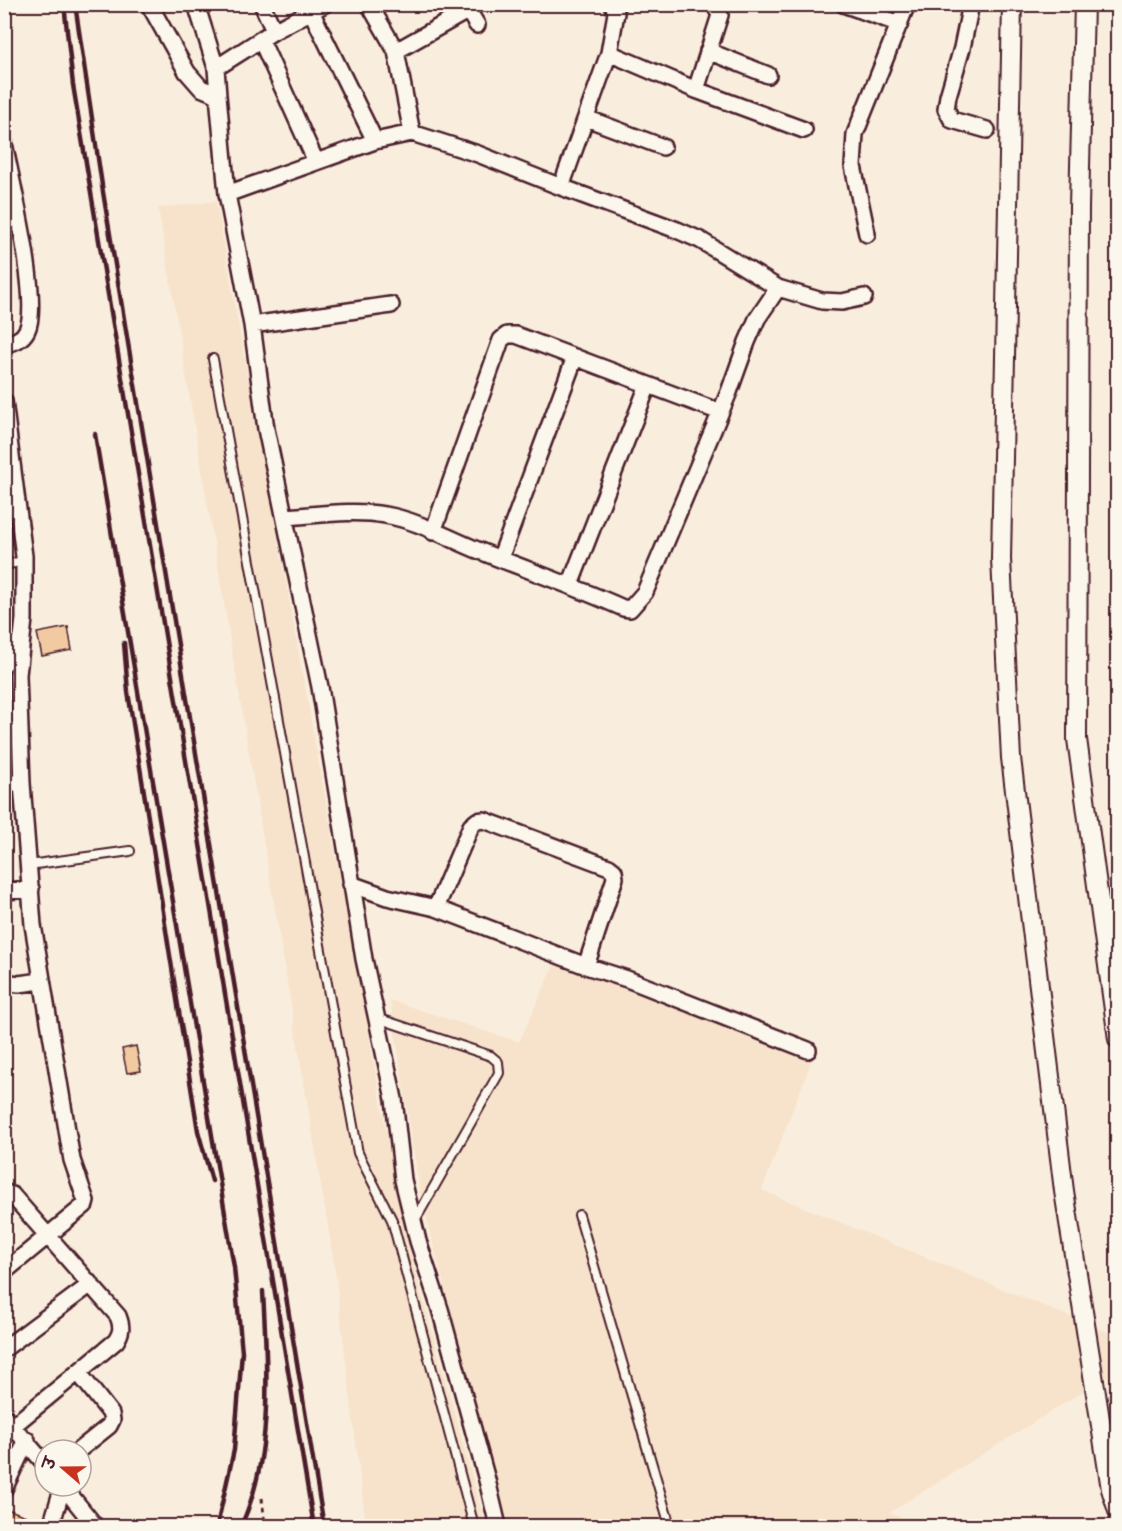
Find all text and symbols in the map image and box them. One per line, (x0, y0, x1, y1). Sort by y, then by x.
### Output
north arrow (33, 1438, 93, 1498)
text: उ (39, 1454, 61, 1473)

